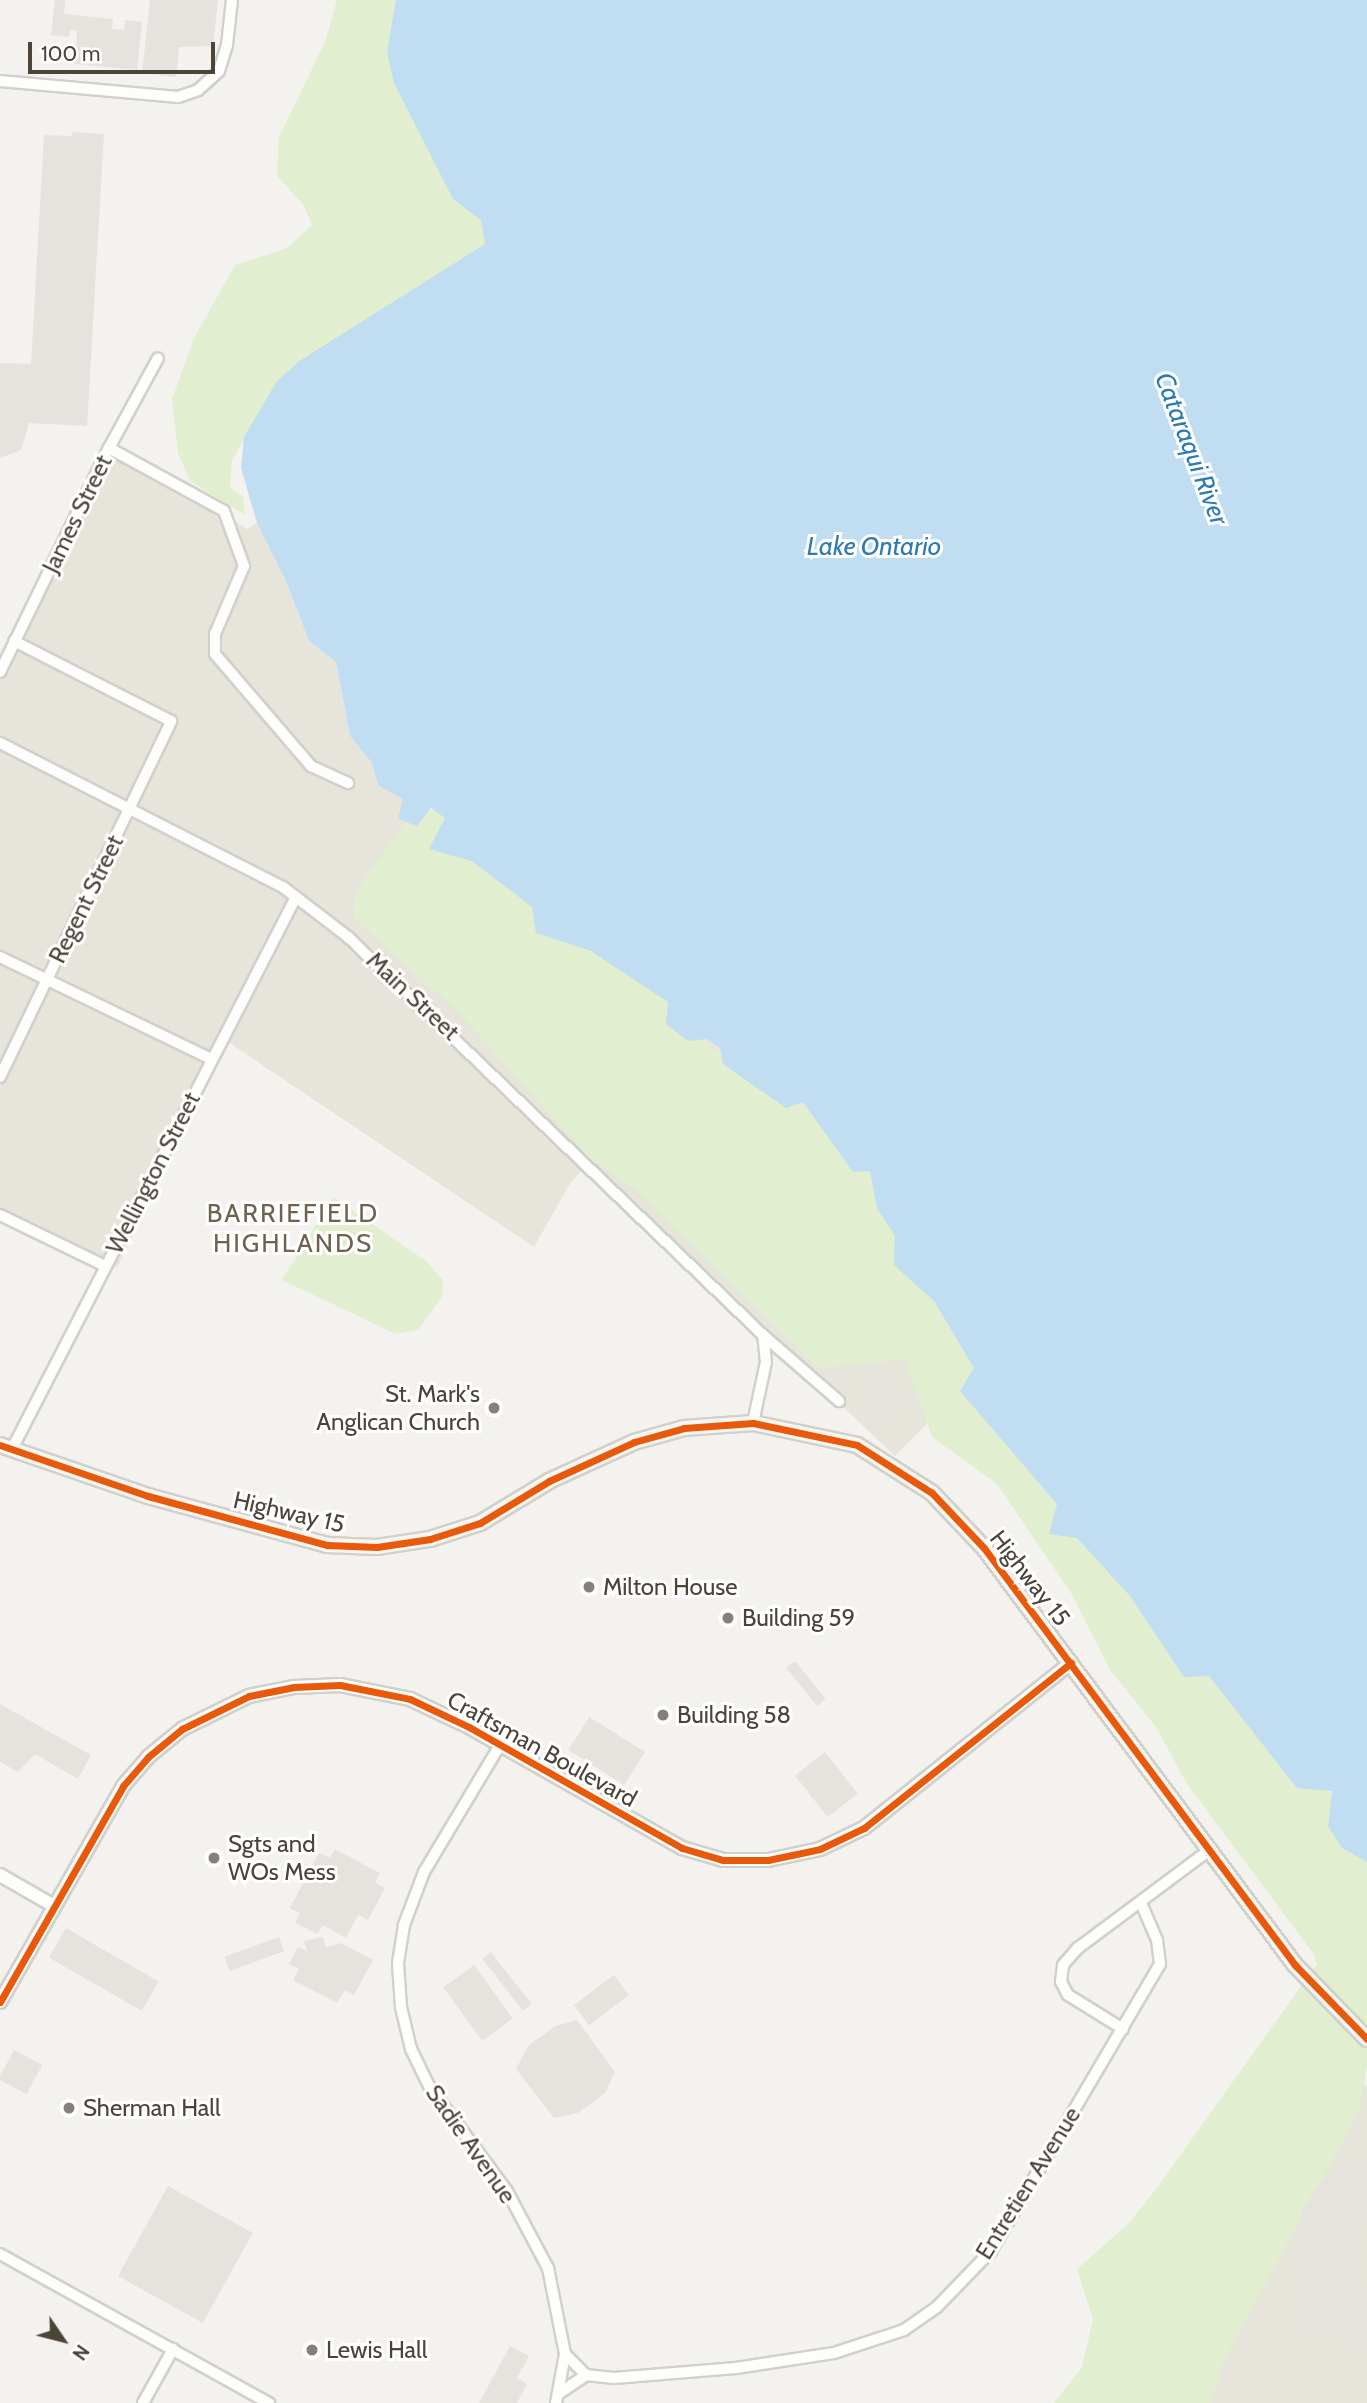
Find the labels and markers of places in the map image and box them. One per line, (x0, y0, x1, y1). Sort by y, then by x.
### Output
place label: St. Mark's Anglican Church (316, 1380, 480, 1436)
marker: St. Mark's Anglican Church (486, 1400, 502, 1416)
place label: Milton House (603, 1573, 737, 1601)
marker: Milton House (581, 1579, 597, 1595)
place label: Building 59 (742, 1604, 855, 1632)
marker: Building 59 (720, 1610, 736, 1626)
place label: Building 58 (677, 1701, 791, 1729)
marker: Building 58 (655, 1707, 671, 1723)
place label: Sgts and WOs Mess (228, 1830, 336, 1886)
marker: Sgts and WOs Mess (206, 1850, 222, 1866)
place label: Sherman Hall (83, 2094, 221, 2122)
marker: Sherman Hall (61, 2100, 77, 2116)
place label: Lewis Hall (326, 2336, 427, 2364)
marker: Lewis Hall (304, 2342, 320, 2358)

